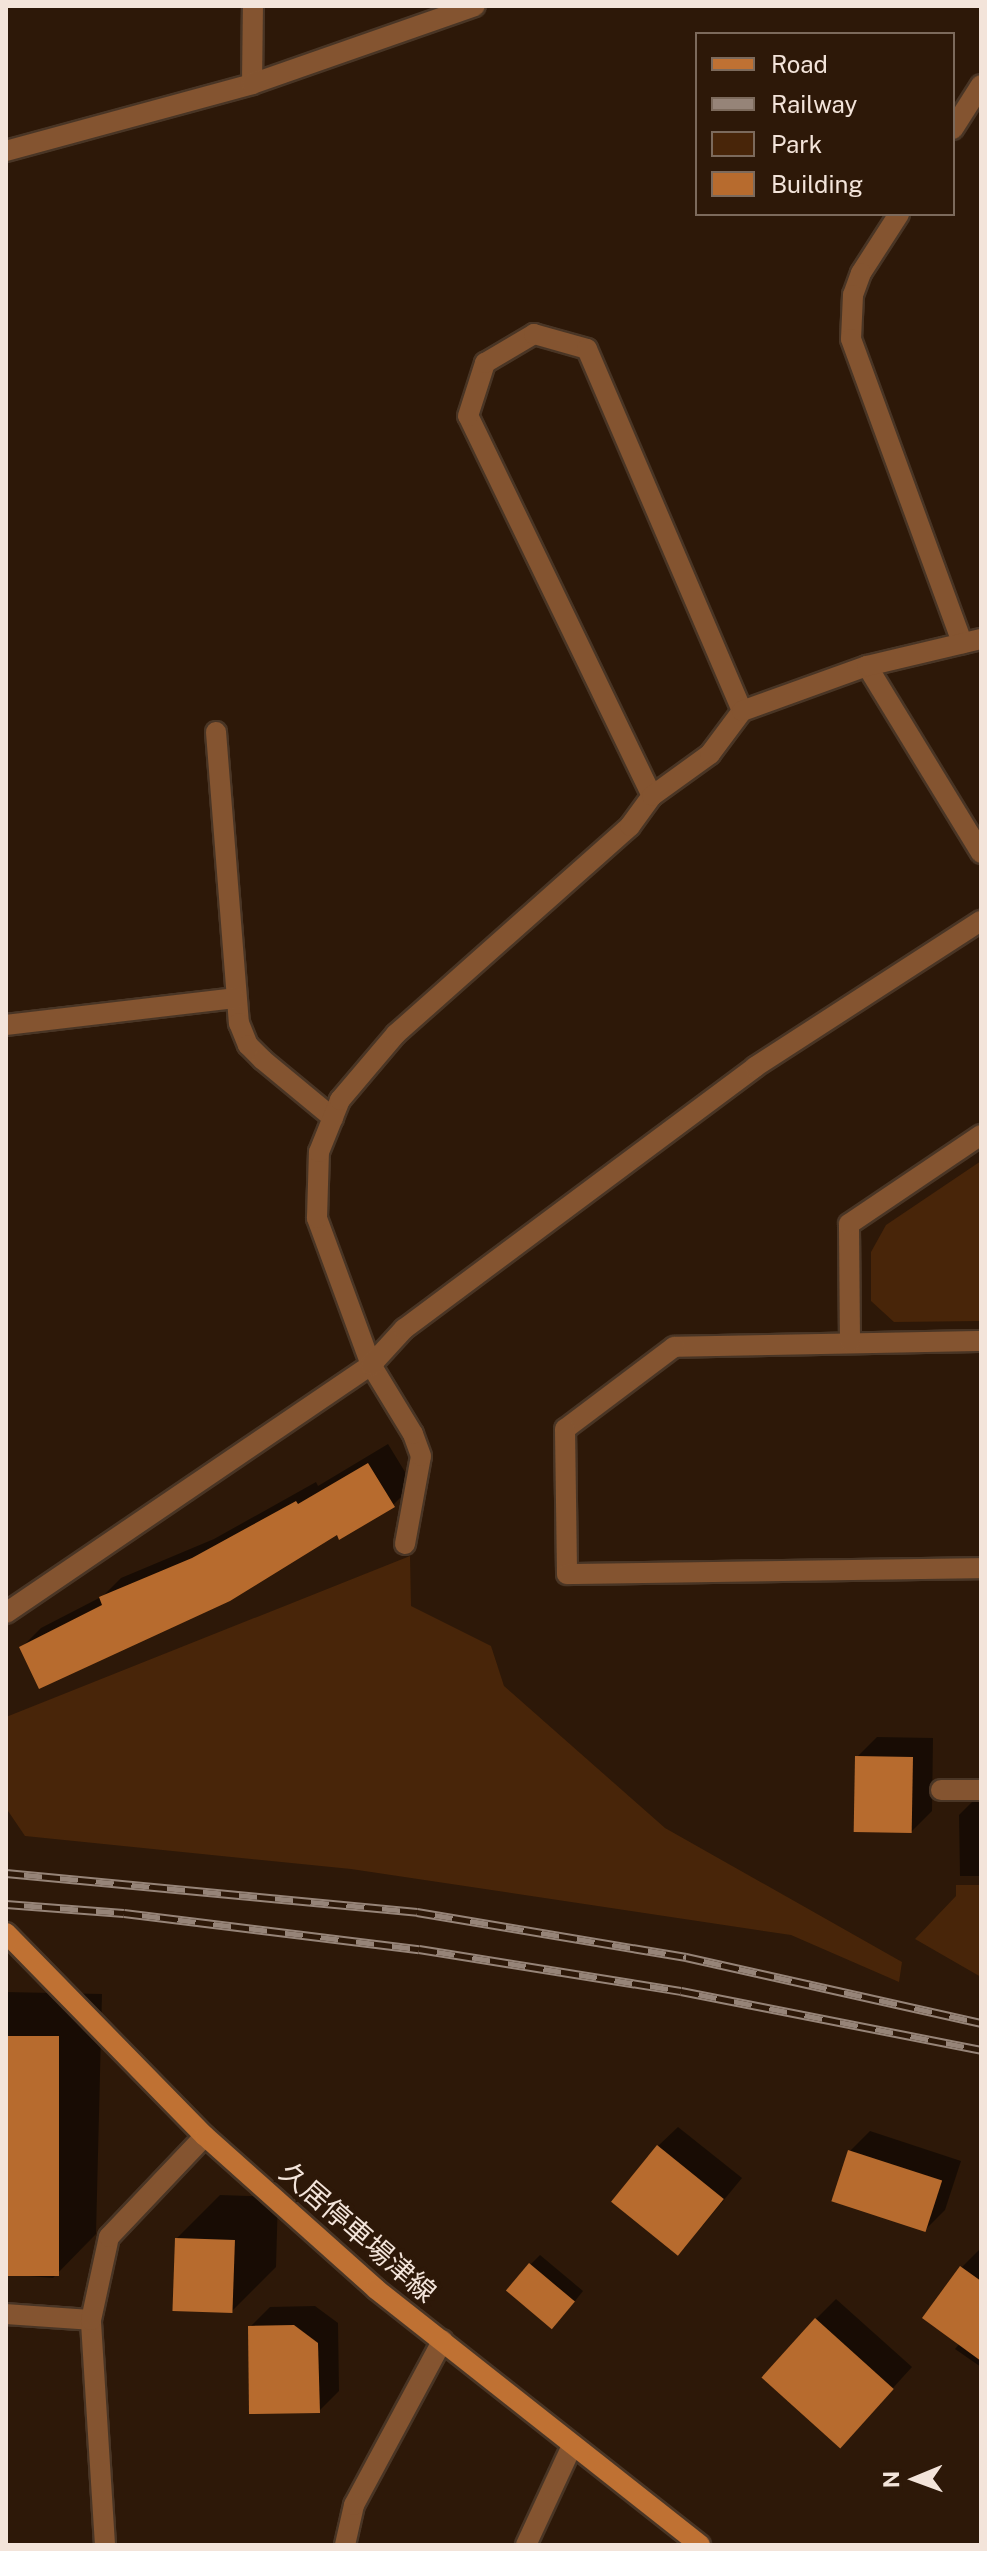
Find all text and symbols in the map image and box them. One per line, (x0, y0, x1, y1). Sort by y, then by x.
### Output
legend (695, 32, 955, 216)
text: Road (771, 50, 828, 78)
text: Railway (771, 90, 857, 118)
text: Park (771, 130, 822, 158)
text: Building (771, 170, 863, 198)
street label: 久居停車場津線 (273, 2155, 443, 2309)
north arrow (875, 2439, 955, 2519)
text: N (878, 2471, 904, 2488)

